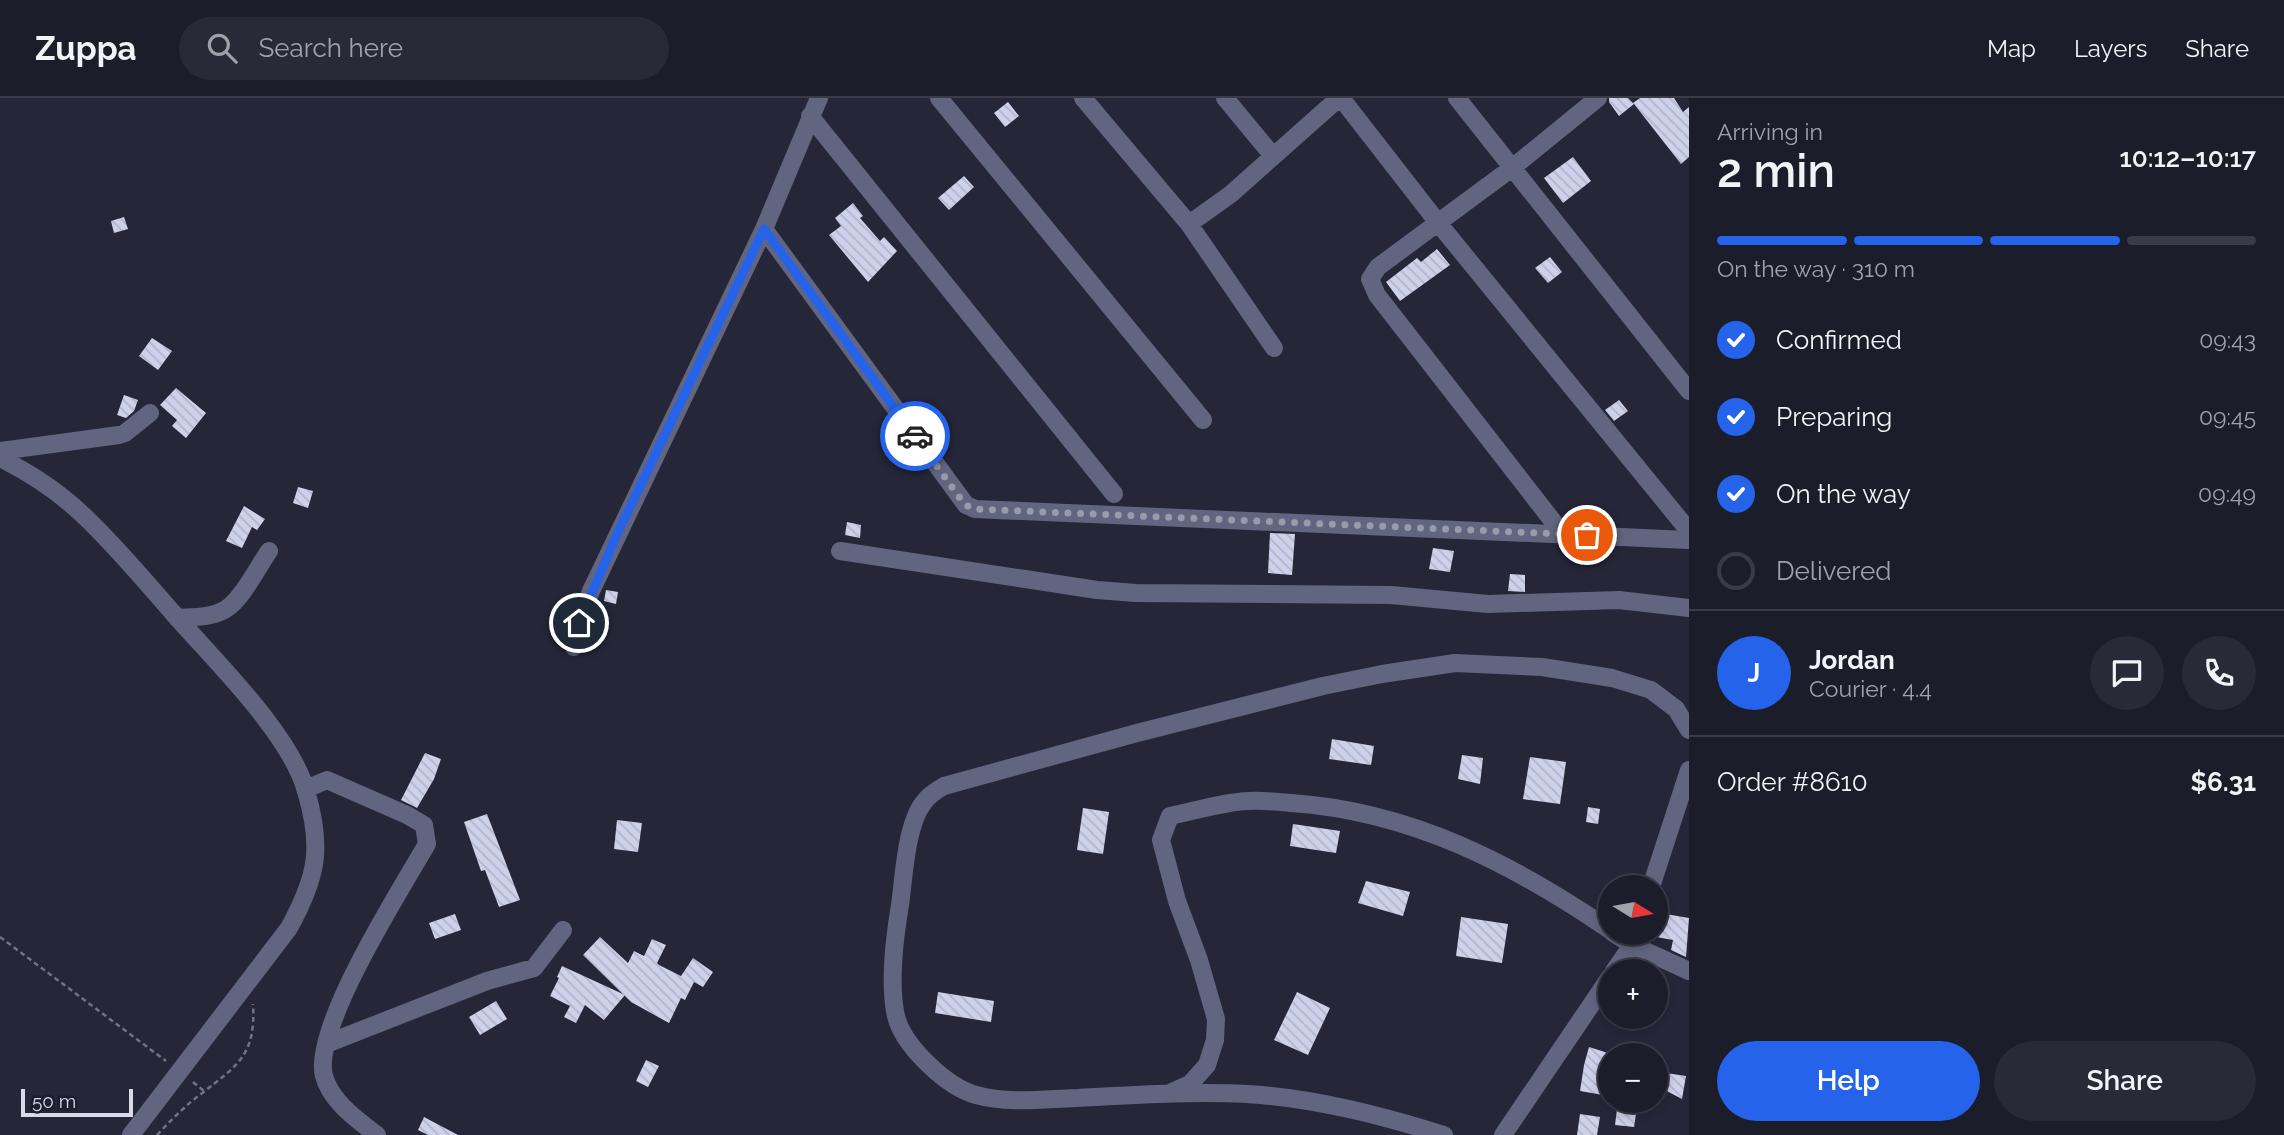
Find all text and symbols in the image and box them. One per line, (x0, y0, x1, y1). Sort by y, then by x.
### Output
search box (179, 17, 669, 80)
text: Zuppa (35, 29, 137, 68)
icon: search (203, 29, 241, 67)
text: Search here (259, 33, 403, 63)
text: Map (1987, 34, 2036, 63)
text: Layers (2074, 34, 2147, 63)
text: Share (2185, 34, 2249, 63)
text: Arriving in (1717, 118, 1823, 145)
text: 10:12–10:17 (2120, 143, 2256, 173)
text: 2 min (1717, 144, 1835, 198)
text: On the way · 310 m (1717, 255, 1915, 282)
icon: check (1717, 321, 1755, 359)
text: Confirmed (1776, 325, 1902, 355)
text: 09:43 (2199, 326, 2256, 353)
icon: check (1717, 398, 1755, 436)
courier (880, 401, 950, 471)
text: Preparing (1776, 402, 1892, 432)
text: 09:45 (2199, 403, 2256, 430)
icon: car (896, 417, 934, 455)
icon: check (1717, 475, 1755, 513)
text: On the way (1776, 479, 1911, 509)
text: 09:49 (2198, 480, 2256, 507)
pin (1557, 505, 1617, 565)
icon: bag (1568, 516, 1606, 554)
text: Delivered (1776, 556, 1891, 586)
pin (549, 593, 609, 653)
icon: home (560, 604, 598, 642)
button: chat (2090, 636, 2164, 710)
button: phone (2182, 636, 2256, 710)
text: Jordan (1809, 645, 1895, 675)
text: J (1748, 658, 1760, 688)
text: Courier · 4.4 (1809, 675, 1932, 702)
text: Order #8610 (1717, 767, 1868, 797)
text: $6.31 (2191, 767, 2256, 797)
north arrow (1598, 875, 1668, 945)
map controls (1598, 875, 1668, 1113)
button: + (1598, 959, 1668, 1029)
button: Help (1717, 1041, 1980, 1121)
button: Share (1994, 1041, 2256, 1121)
button: − (1598, 1043, 1668, 1113)
scale bar (21, 1086, 133, 1118)
text: 50 m (32, 1090, 76, 1112)

